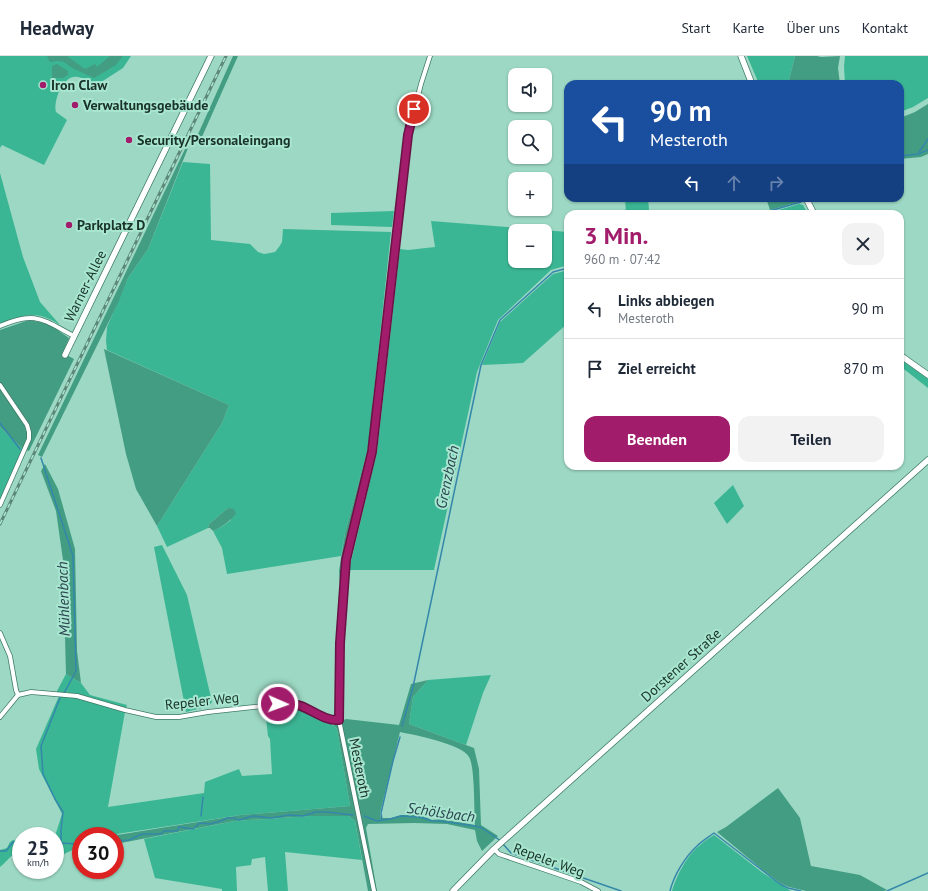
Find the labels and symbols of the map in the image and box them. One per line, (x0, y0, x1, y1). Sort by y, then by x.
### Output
place label: Iron Claw (51, 76, 108, 94)
marker: Iron Claw (38, 80, 48, 90)
pin (397, 92, 431, 126)
place label: Verwaltungsgebäude (82, 96, 208, 114)
marker: Verwaltungsgebäude (70, 100, 80, 110)
place label: Security/Personaleingang (137, 131, 290, 149)
marker: Security/Personaleingang (124, 135, 134, 145)
place label: Parkplatz D (77, 216, 145, 234)
marker: Parkplatz D (64, 220, 74, 230)
street label: Warner-Allee (60, 247, 110, 325)
water label: Grenzbach (431, 444, 463, 510)
water label: Mühlenbach (52, 561, 74, 637)
street label: Dorstener Straße (637, 624, 725, 706)
position arrow (257, 683, 299, 725)
street label: Repeler Weg (164, 688, 240, 714)
street label: Mesteroth (345, 737, 375, 799)
water label: Schölsbach (406, 798, 476, 826)
speed limit sign: 30 (72, 827, 124, 879)
street label: Repeler Weg (511, 839, 587, 881)

